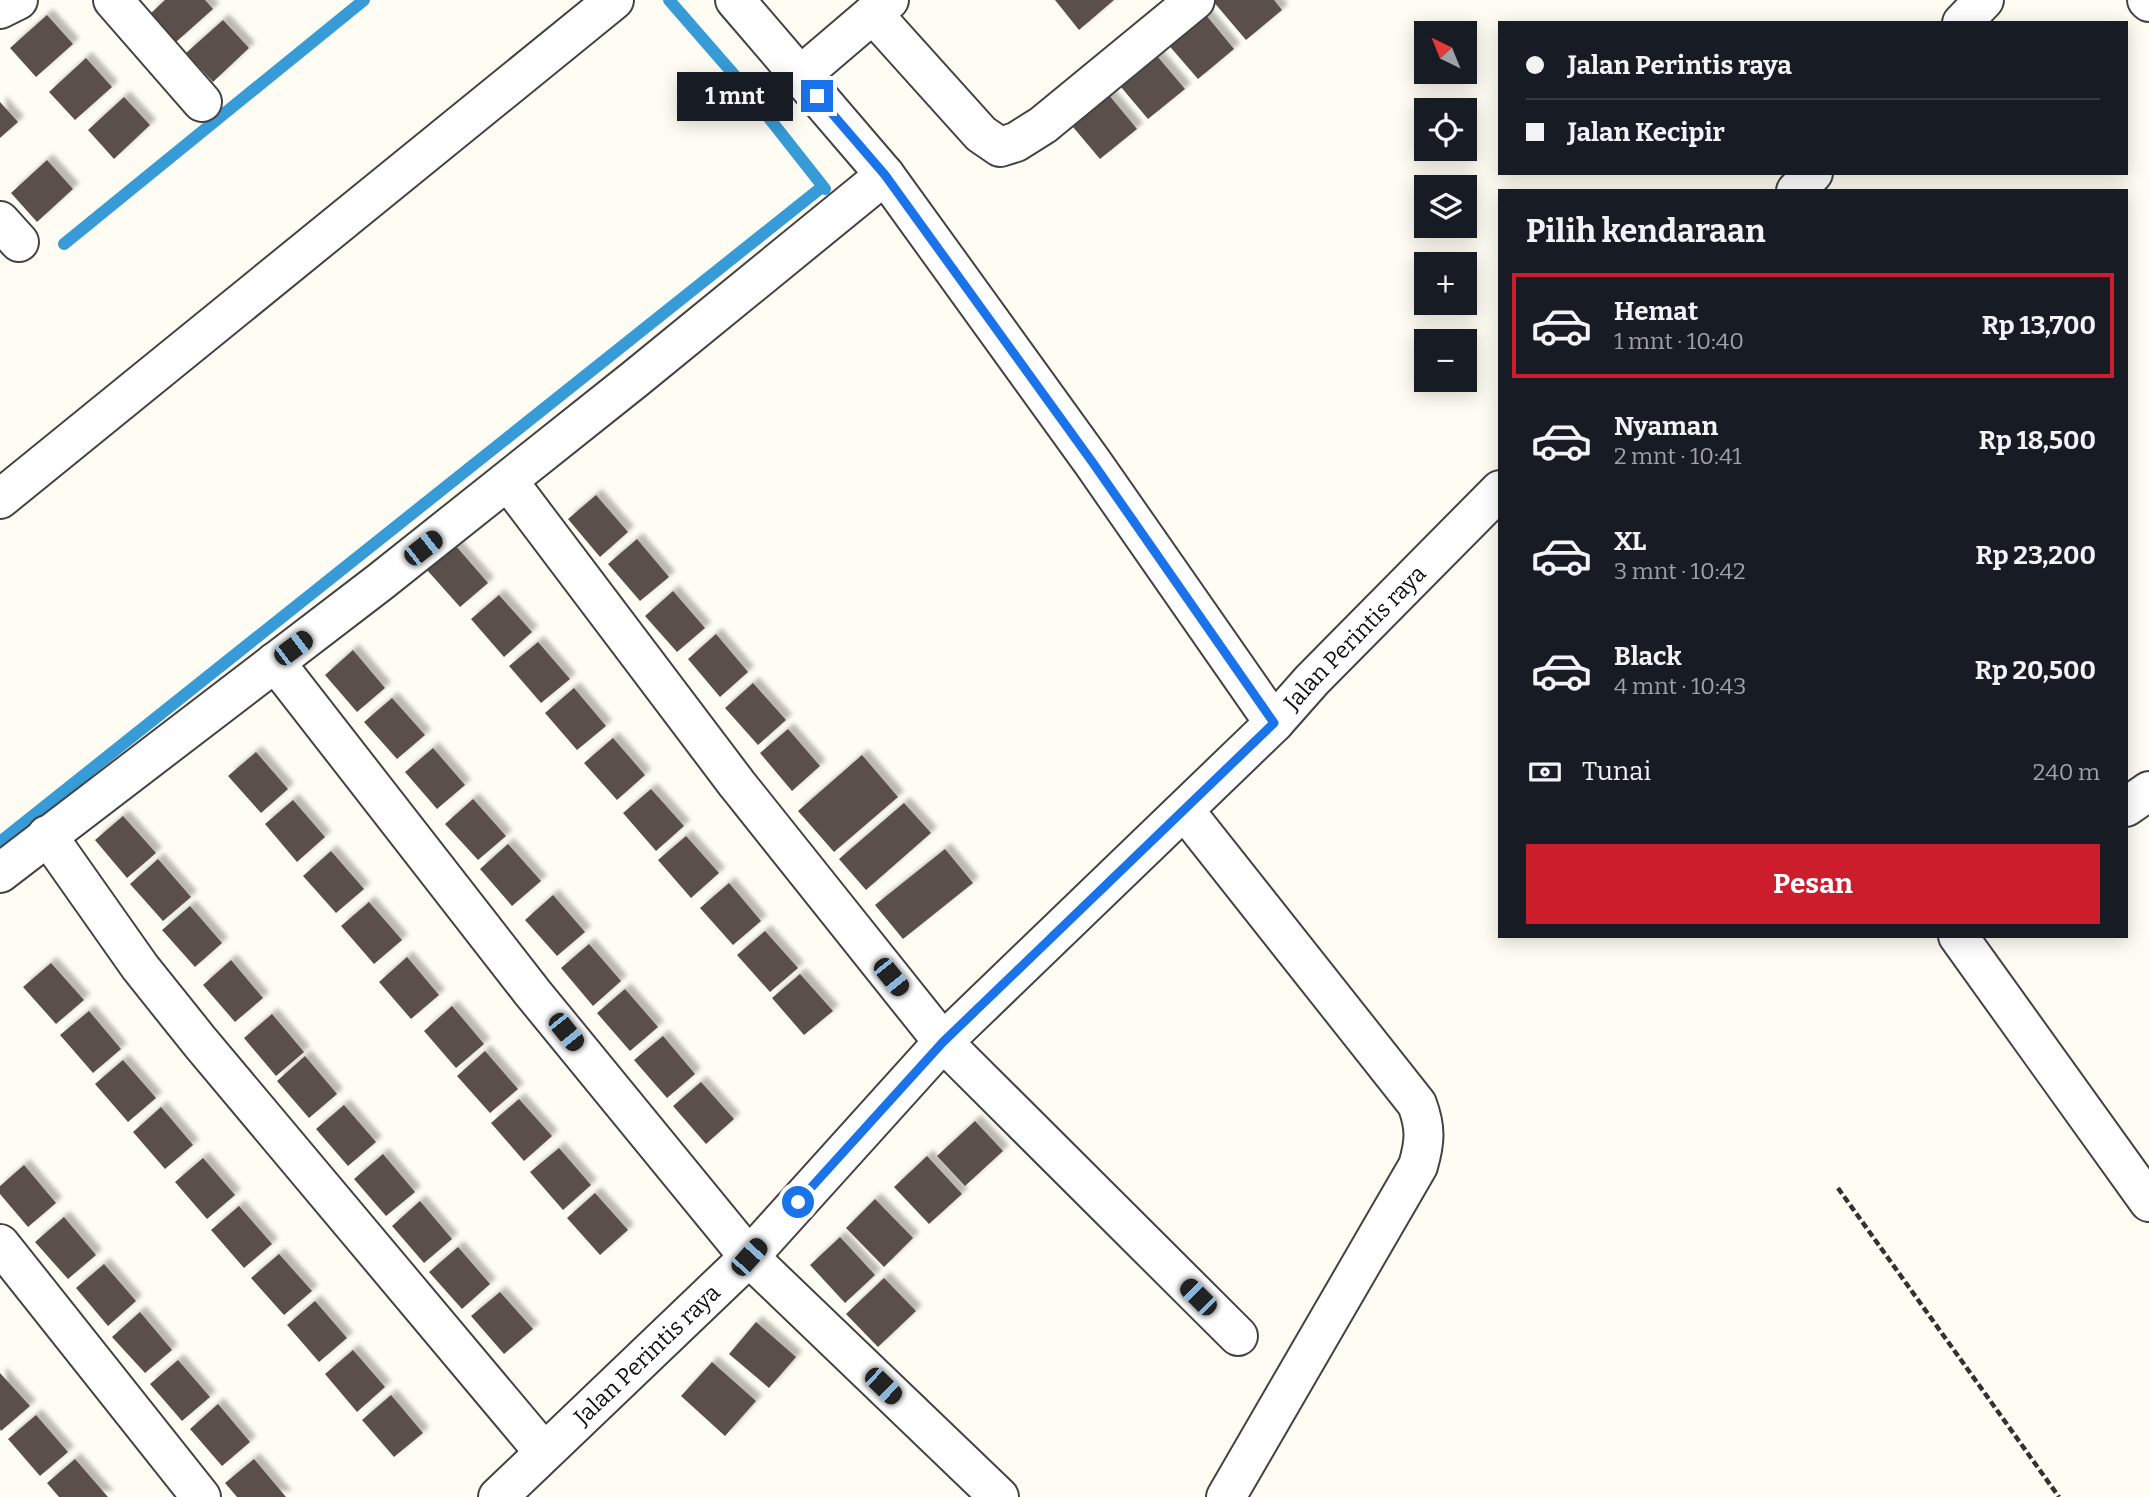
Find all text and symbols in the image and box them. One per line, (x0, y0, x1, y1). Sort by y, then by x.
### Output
north arrow (1414, 21, 1477, 84)
map controls (1414, 21, 1477, 392)
text: Jalan Perintis raya (1568, 50, 1792, 81)
callout: 1 mnt (677, 72, 792, 120)
route end (801, 80, 833, 112)
text: 1 mnt (705, 82, 765, 110)
button: locate (1414, 98, 1477, 161)
text: Jalan Kecipir (1568, 117, 1725, 148)
button: layers (1414, 175, 1477, 238)
text: Pilih kendaraan (1526, 212, 1766, 250)
button: + (1414, 252, 1477, 315)
icon: car (1530, 294, 1593, 357)
text: Hemat (1614, 296, 1698, 327)
text: Rp 13,700 (1982, 310, 2096, 341)
text: 1 mnt · 10:40 (1614, 327, 1744, 355)
button: − (1414, 329, 1477, 392)
icon: car (1530, 409, 1593, 472)
text: Nyaman (1614, 411, 1718, 442)
text: Rp 18,500 (1979, 425, 2096, 456)
text: 2 mnt · 10:41 (1614, 442, 1742, 470)
icon: car (1530, 524, 1593, 587)
text: XL (1614, 526, 1646, 557)
car (400, 527, 447, 569)
text: Rp 23,200 (1976, 540, 2096, 571)
text: 3 mnt · 10:42 (1614, 557, 1745, 585)
street label: Jalan Perintis raya (1277, 559, 1432, 717)
car (270, 627, 317, 669)
icon: car (1530, 639, 1593, 702)
text: Black (1614, 641, 1682, 672)
text: Rp 20,500 (1975, 655, 2096, 686)
text: 4 mnt · 10:43 (1614, 672, 1746, 700)
icon: cash (1526, 753, 1564, 791)
text: Tunai (1582, 756, 1651, 787)
text: 240 m (2033, 758, 2100, 786)
button: Pesan (1526, 844, 2100, 924)
car (870, 954, 913, 1000)
car (545, 1009, 588, 1055)
route start (782, 1186, 814, 1218)
car (728, 1234, 771, 1280)
car (1176, 1275, 1221, 1319)
street label: Jalan Perintis raya (567, 1278, 726, 1432)
car (861, 1364, 906, 1408)

